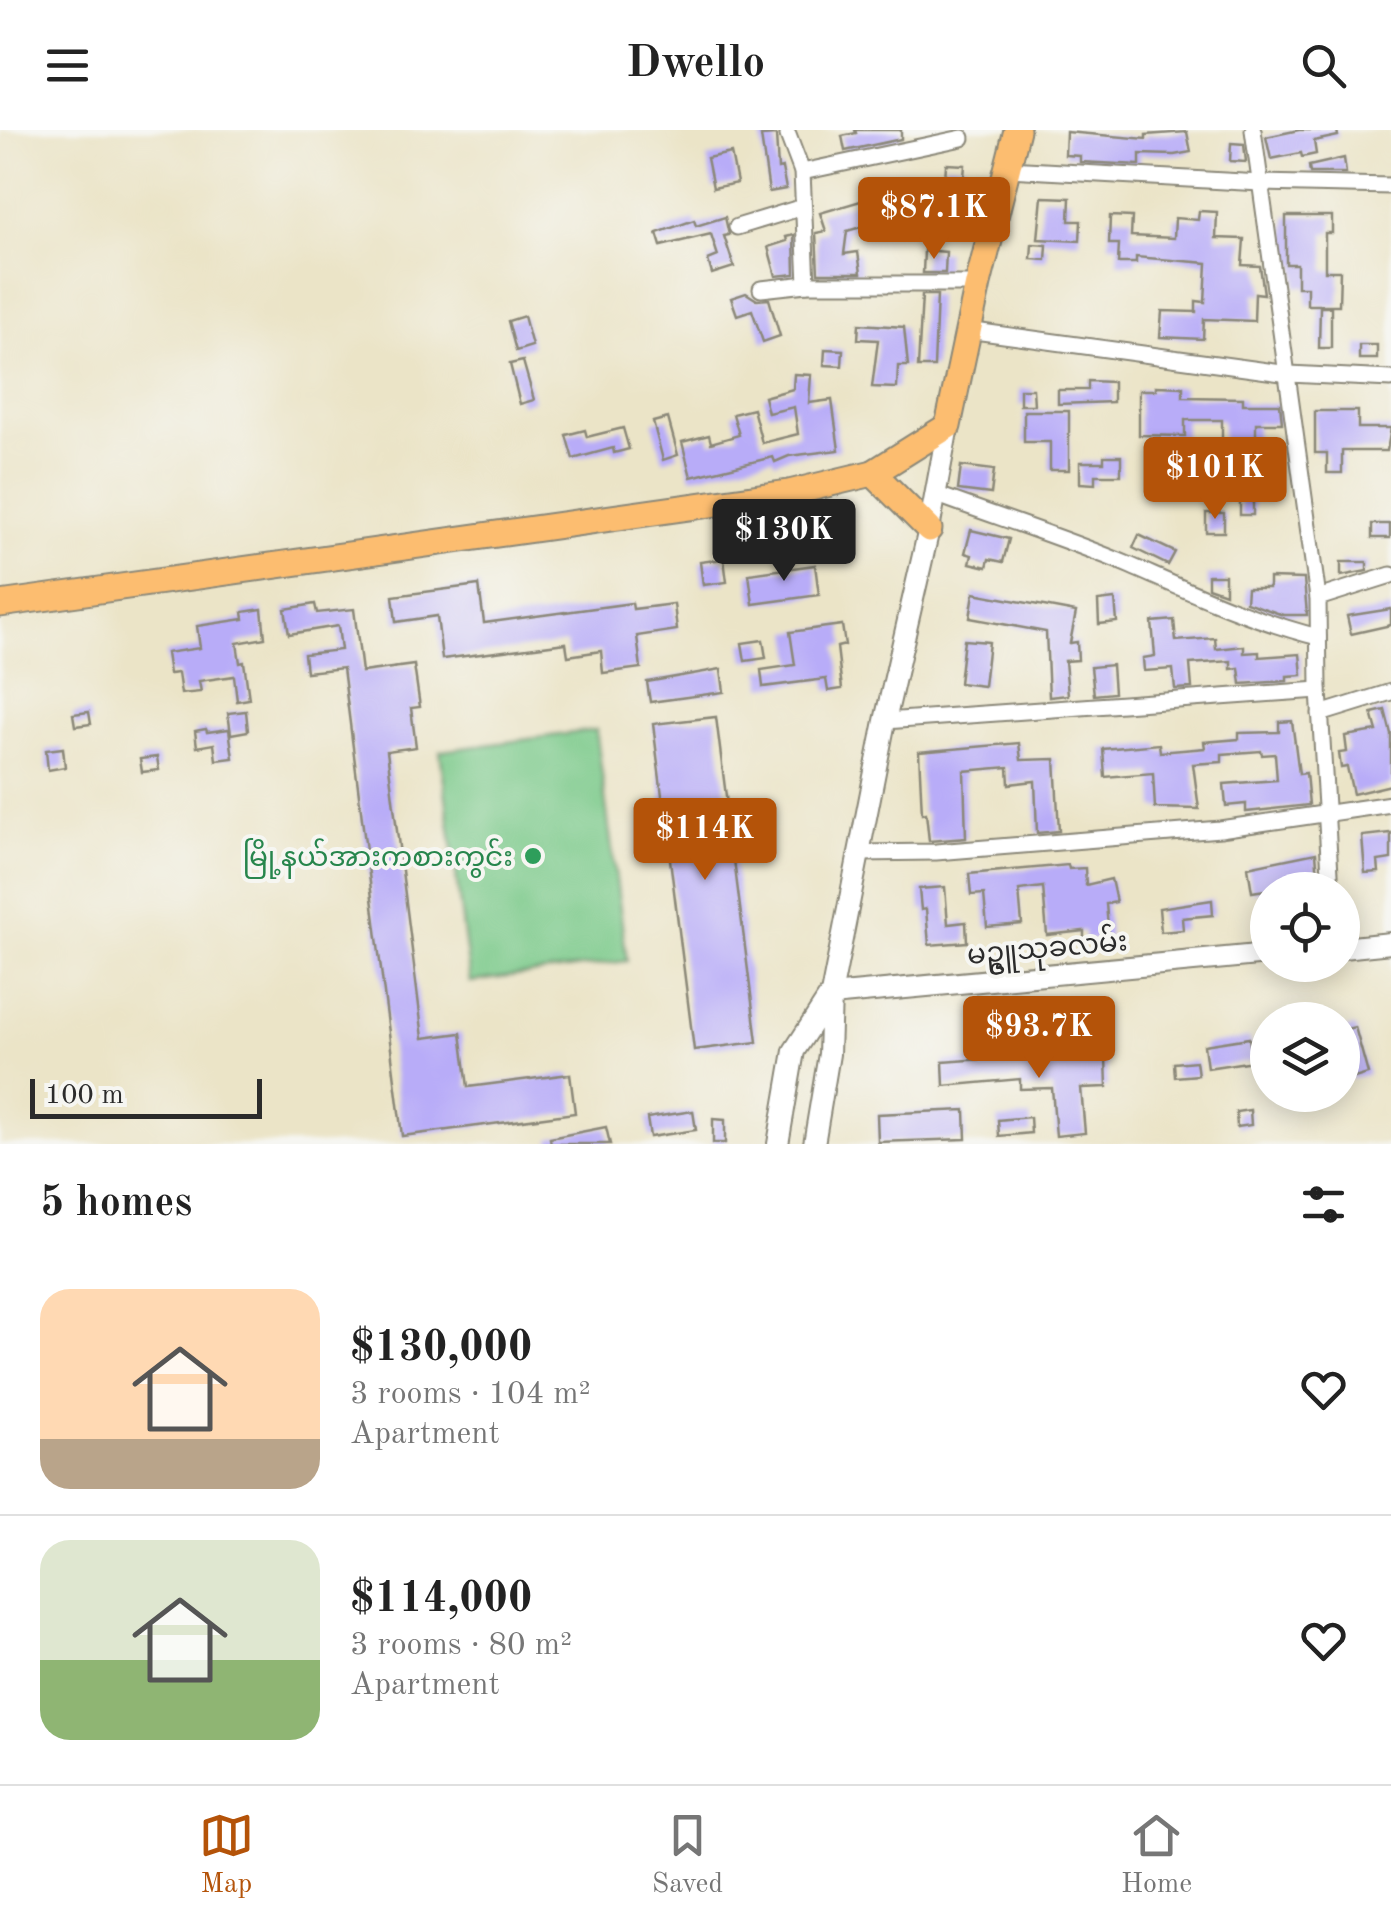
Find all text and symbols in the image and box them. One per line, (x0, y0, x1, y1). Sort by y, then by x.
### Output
icon: menu (40, 38, 95, 93)
icon: search (1296, 38, 1351, 93)
text: Dwello (626, 42, 765, 87)
pin: $87.1K (853, 177, 1015, 262)
text: $87.1K (880, 193, 988, 225)
pin: $101K (1145, 437, 1285, 522)
text: $101K (1166, 453, 1264, 485)
pin: $130K (714, 499, 854, 584)
text: $130K (735, 515, 833, 547)
pin: $114K (635, 798, 775, 883)
text: $114K (656, 814, 754, 846)
place label: မြို့နယ်အားကစားကွင်း (243, 838, 513, 879)
marker: မြို့နယ်အားကစားကွင်း (522, 845, 544, 867)
map controls (1250, 872, 1360, 1112)
button: locate (1250, 872, 1360, 982)
street label: မဥ္ဇူသုခလမ်း (965, 922, 1129, 977)
pin: $93.7K (958, 996, 1120, 1081)
button: layers (1250, 1002, 1360, 1112)
text: $93.7K (985, 1012, 1093, 1044)
scale bar (30, 1074, 262, 1118)
text: 100 m (45, 1082, 124, 1110)
icon: filters (1296, 1177, 1351, 1232)
text: 5 homes (40, 1183, 192, 1225)
text: $130,000 (350, 1328, 532, 1370)
icon: home (120, 1329, 240, 1449)
icon: heart (1296, 1362, 1351, 1417)
text: 3 rooms · 104 m² (350, 1379, 591, 1411)
text: Apartment (350, 1419, 500, 1451)
text: $114,000 (350, 1579, 532, 1621)
icon: home (120, 1580, 240, 1700)
icon: heart (1296, 1613, 1351, 1668)
text: 3 rooms · 80 m² (350, 1630, 572, 1662)
text: Apartment (350, 1670, 500, 1702)
tab: Map (199, 1808, 254, 1903)
tab: Saved (652, 1808, 723, 1903)
tab: Home (1121, 1808, 1192, 1903)

